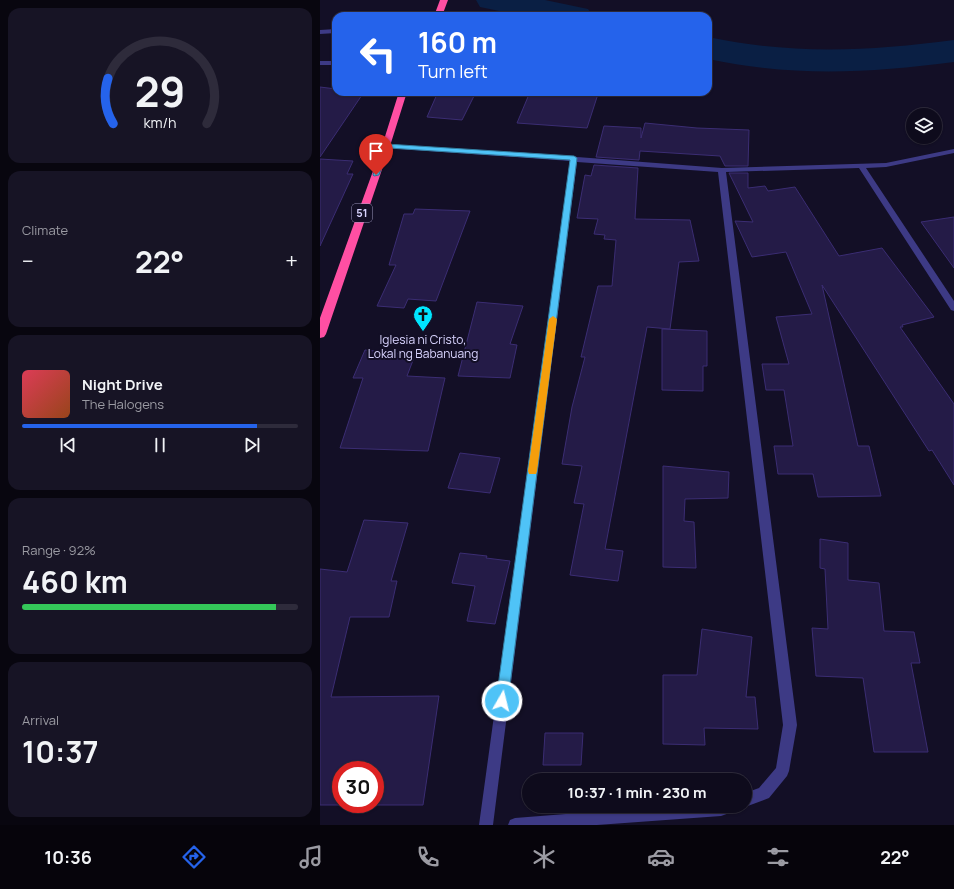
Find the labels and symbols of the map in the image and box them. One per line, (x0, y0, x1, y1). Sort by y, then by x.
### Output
pin (359, 134, 393, 175)
road number: 51 (352, 204, 372, 222)
church icon: Iglesia ni Cristo, Lokal ng Babanuang (412, 304, 434, 332)
place label: Iglesia ni Cristo, Lokal ng Babanuang (368, 331, 478, 362)
position arrow (481, 680, 523, 722)
speed limit sign: 30 (332, 761, 384, 813)

